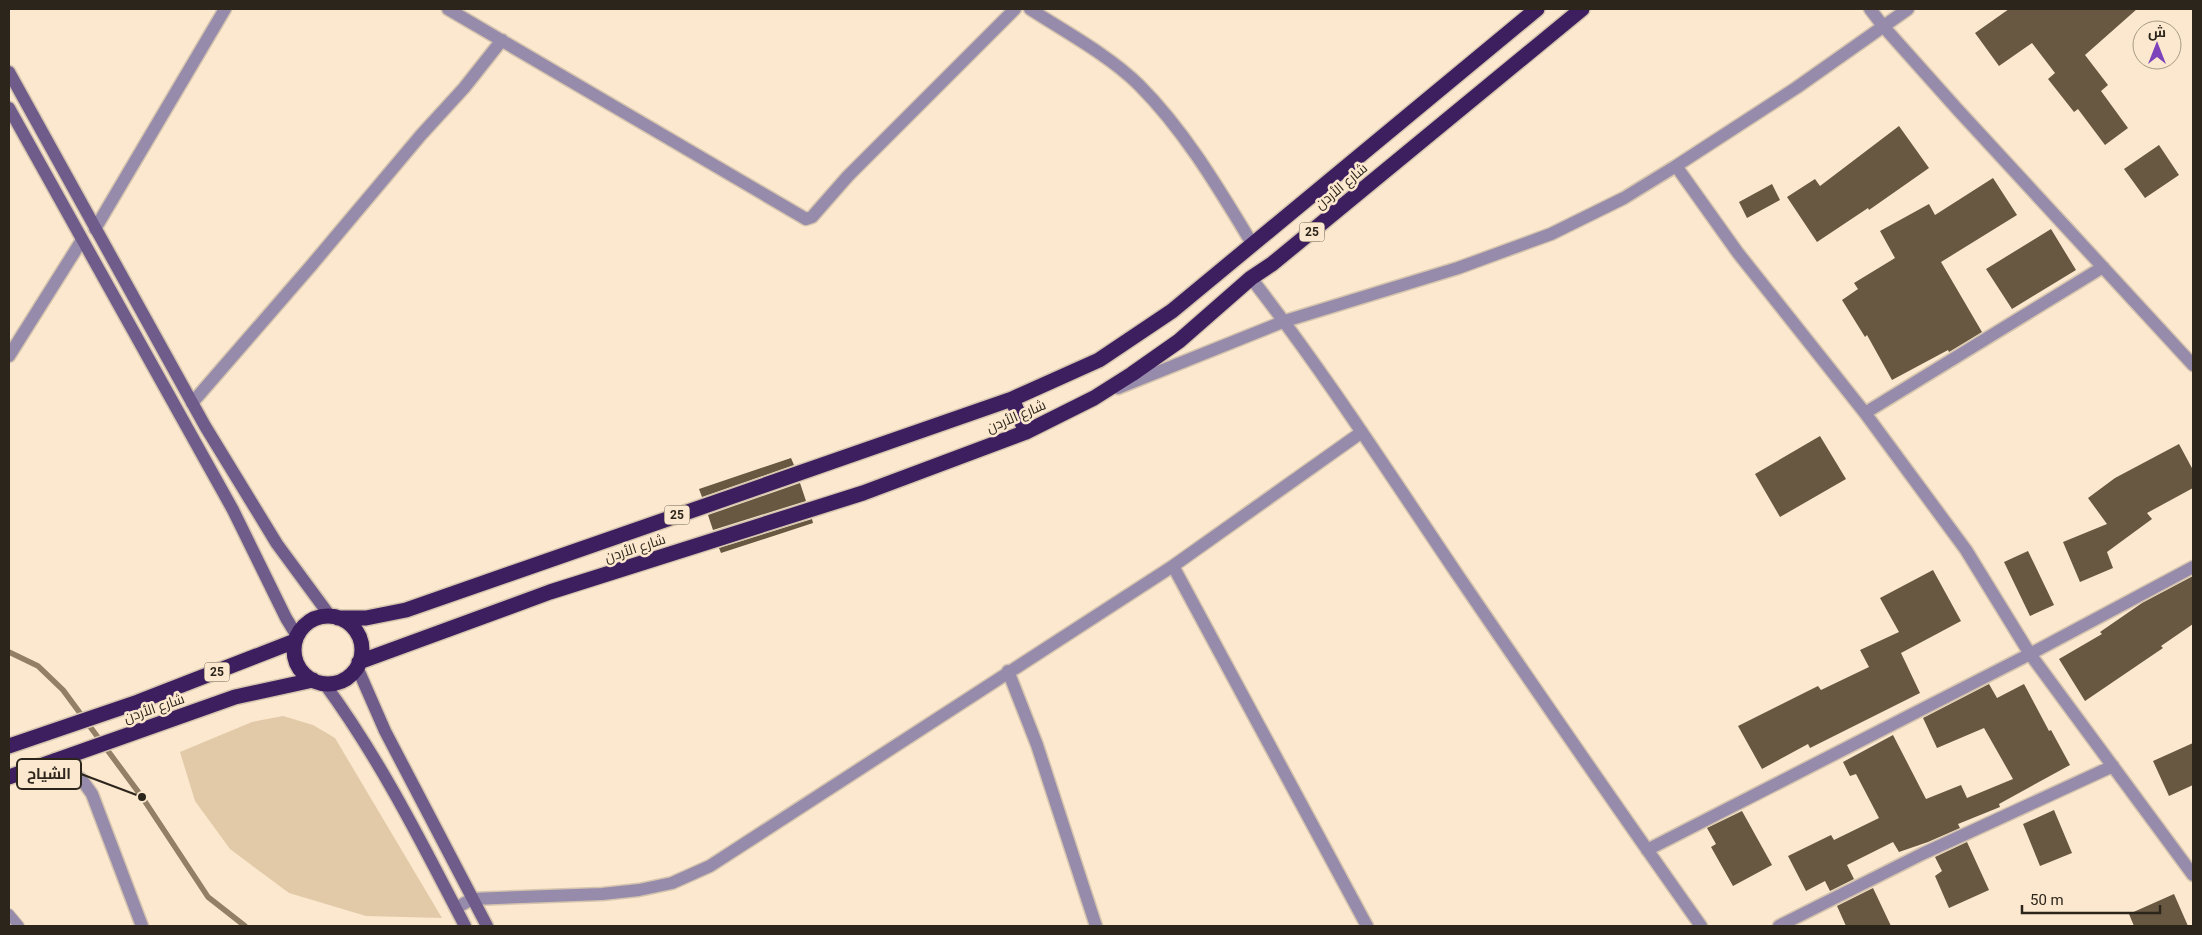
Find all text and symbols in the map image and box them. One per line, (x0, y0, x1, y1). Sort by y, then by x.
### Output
north arrow (2132, 20, 2182, 70)
text: ش (2148, 24, 2166, 41)
street label: شارع الأردن (1312, 160, 1371, 213)
road number: 25 (1300, 222, 1324, 242)
street label: شارع الأردن (984, 396, 1049, 437)
road number: 25 (664, 506, 690, 524)
street label: شارع الأردن (603, 531, 668, 566)
road number: 25 (204, 662, 230, 682)
street label: شارع الأردن (122, 690, 187, 727)
callout: الشياح (17, 759, 81, 789)
text: الشياح (27, 765, 71, 784)
scale bar (2022, 882, 2160, 914)
text: 50 m (2030, 891, 2064, 909)

